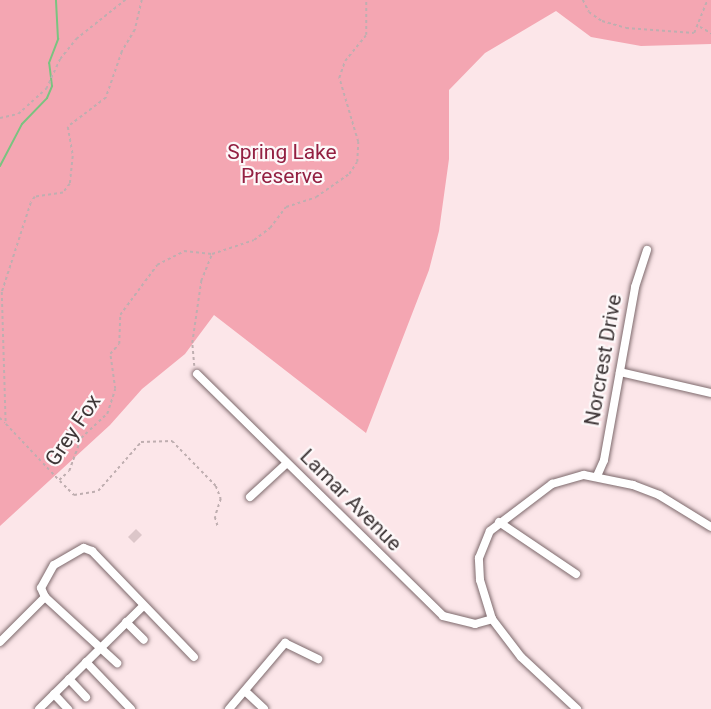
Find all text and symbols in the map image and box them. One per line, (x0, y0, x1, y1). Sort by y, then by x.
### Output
park label: Spring Lake Preserve (227, 139, 337, 189)
street label: Norcrest Drive (579, 292, 627, 428)
street label: Grey Fox (40, 389, 106, 471)
street label: Lamar Avenue (295, 444, 407, 556)

